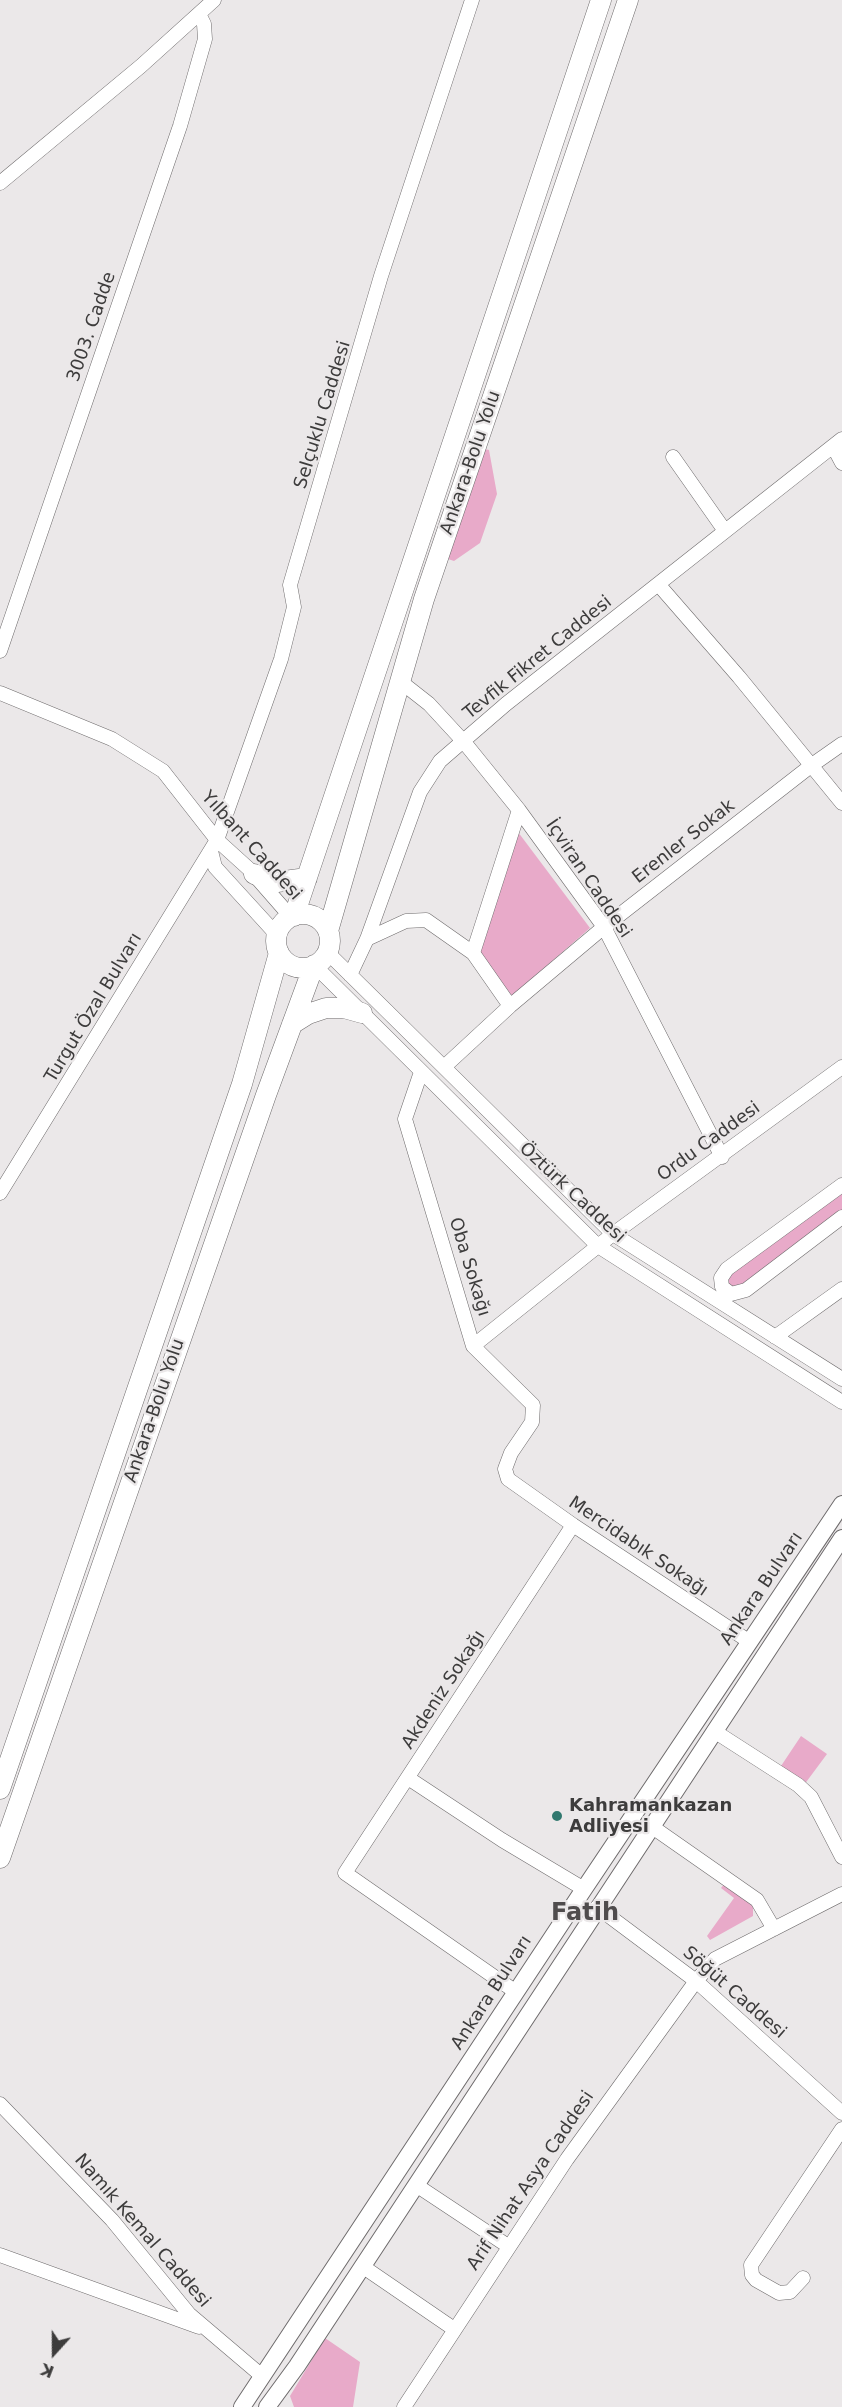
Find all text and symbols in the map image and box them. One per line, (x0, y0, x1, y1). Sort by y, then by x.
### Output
street label: 3003. Cadde (63, 269, 121, 385)
street label: Selçuklu Caddesi (290, 339, 356, 491)
street label: Ankara-Bolu Yolu (436, 388, 506, 538)
street label: Tevfik Fikret Caddesi (460, 592, 616, 724)
street label: Yılbant Caddesi (196, 787, 306, 905)
street label: Erenler Sokak (628, 795, 740, 889)
street label: İçviran Caddesi (540, 816, 636, 942)
street label: Turgut Özal Bulvarı (41, 929, 147, 1087)
street label: Ordu Caddesi (653, 1097, 765, 1187)
street label: Öztürk Caddesi (514, 1138, 630, 1248)
street label: Oba Sokağı (444, 1215, 494, 1319)
street label: Ankara-Bolu Yolu (120, 1336, 190, 1486)
street label: Mercidabık Sokağı (564, 1492, 712, 1602)
street label: Ankara Bulvarı (716, 1528, 808, 1650)
street label: Akdeniz Sokağı (398, 1627, 490, 1753)
place label: Kahramankazan Adliyesi (569, 1795, 732, 1838)
marker: Kahramankazan Adliyesi (550, 1809, 564, 1823)
district label: Fatih (551, 1900, 619, 1928)
street label: Ankara Bulvarı (447, 1932, 537, 2054)
street label: Söğüt Caddesi (678, 1942, 790, 2044)
street label: Arif Nihat Asya Caddesi (463, 2087, 599, 2275)
street label: Namık Kemal Caddesi (69, 2150, 215, 2312)
north arrow (24, 2323, 84, 2383)
text: K (38, 2359, 57, 2381)

